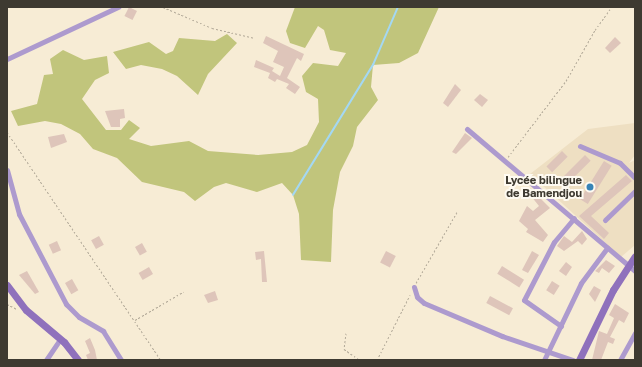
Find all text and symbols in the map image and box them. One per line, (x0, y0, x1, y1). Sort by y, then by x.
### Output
place label: Lycée bilingue de Bamendjou (505, 174, 582, 200)
marker: Lycée bilingue de Bamendjou (585, 182, 595, 192)

